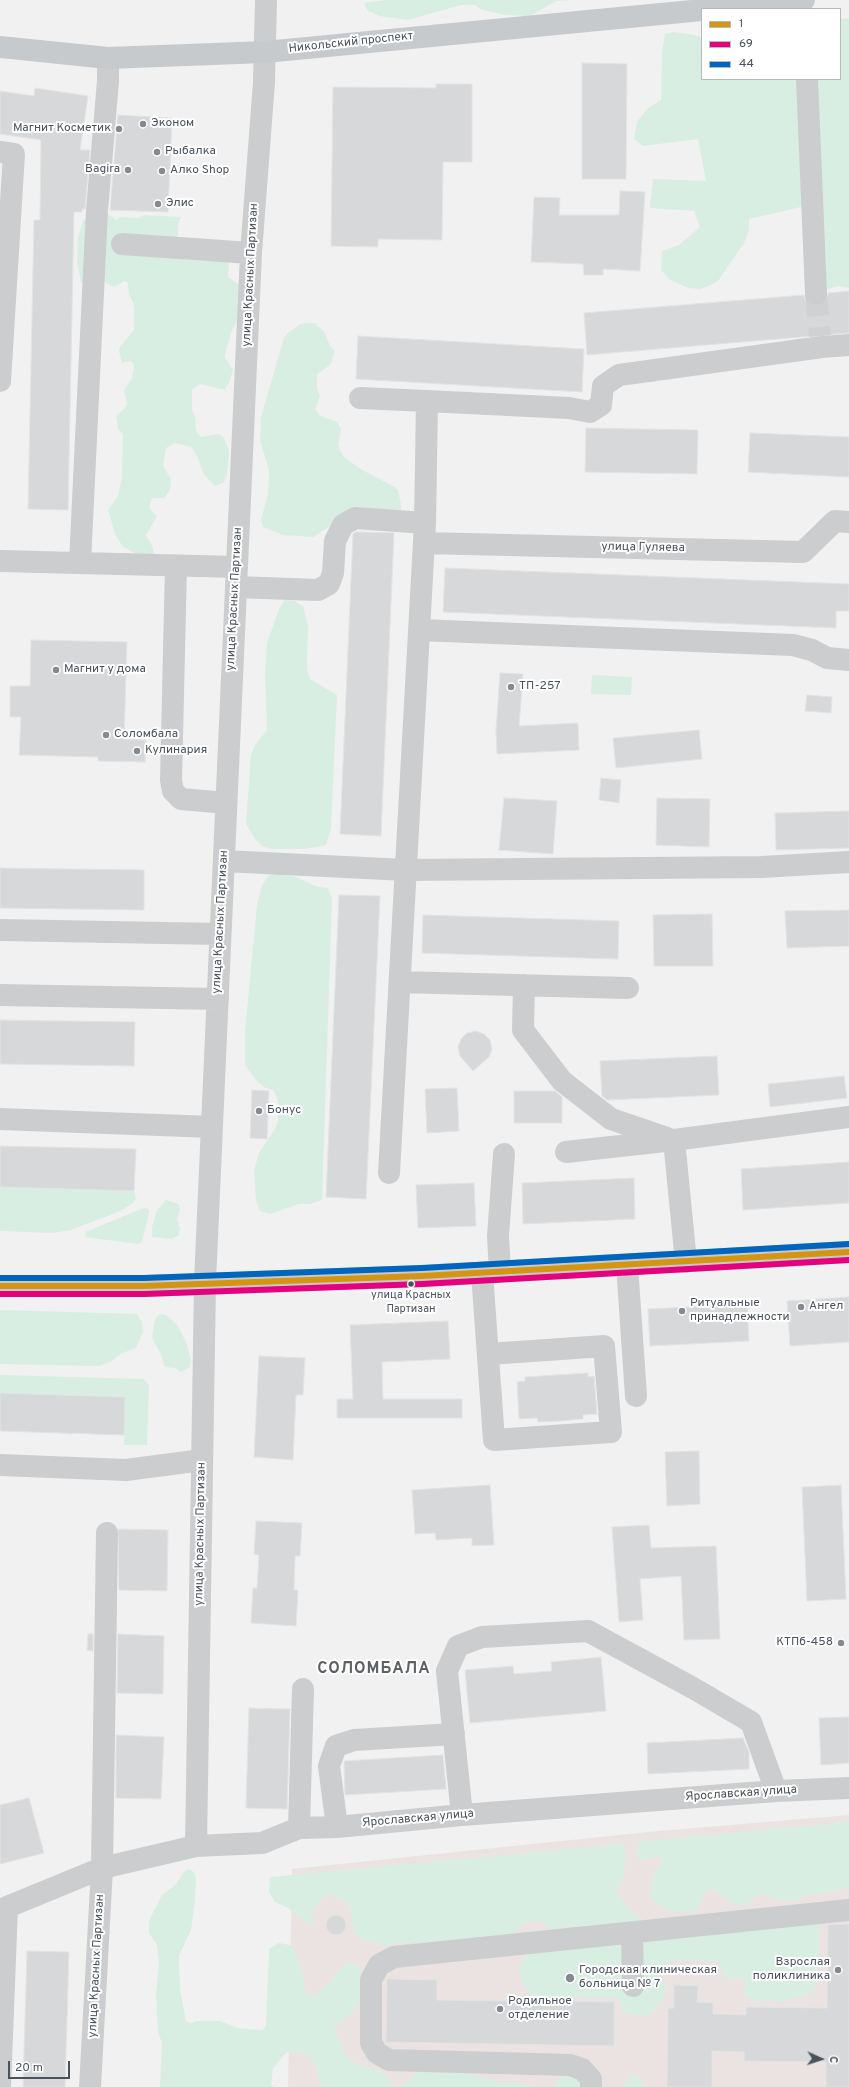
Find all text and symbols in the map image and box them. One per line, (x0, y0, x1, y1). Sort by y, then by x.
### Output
legend (701, 8, 841, 80)
text: 1 (739, 16, 743, 32)
street label: Никольский проспект (288, 29, 414, 57)
text: 69 (739, 36, 753, 52)
text: 44 (739, 56, 754, 72)
place label: Эконом (151, 117, 194, 131)
marker: Эконом (138, 119, 148, 129)
place label: Магнит Косметик (13, 122, 111, 136)
marker: Магнит Косметик (114, 124, 124, 134)
place label: Рыбалка (165, 145, 216, 159)
marker: Рыбалка (152, 147, 162, 157)
place label: Bagira (85, 163, 120, 177)
place label: Алко Shop (170, 164, 229, 178)
marker: Bagira (123, 165, 133, 175)
marker: Алко Shop (157, 166, 167, 176)
place label: Элис (166, 197, 194, 211)
marker: Элис (153, 199, 163, 209)
street label: улица Красных Партизан (240, 203, 262, 347)
street label: улица Красных Партизан (224, 527, 246, 671)
street label: улица Гуляева (601, 540, 685, 556)
place label: Магнит у дома (64, 663, 146, 677)
marker: Магнит у дома (51, 665, 61, 675)
place label: ТП-257 (519, 680, 561, 694)
marker: ТП-257 (506, 682, 516, 692)
place label: Соломбала (114, 728, 178, 742)
marker: Соломбала (101, 730, 111, 740)
place label: Кулинария (145, 744, 207, 758)
marker: Кулинария (132, 746, 142, 756)
street label: улица Красных Партизан (210, 850, 232, 994)
place label: Бонус (267, 1104, 301, 1118)
marker: Бонус (254, 1106, 264, 1116)
marker: улица Красных Партизан (406, 1279, 416, 1289)
place label: улица Красных Партизан (371, 1289, 451, 1315)
place label: Ритуальные принадлежности (690, 1297, 789, 1325)
place label: Ангел (809, 1300, 843, 1314)
marker: Ангел (796, 1302, 806, 1312)
marker: Ритуальные принадлежности (677, 1306, 687, 1316)
street label: улица Красных Партизан (193, 1462, 209, 1606)
place label: КТПб-458 (776, 1636, 833, 1650)
marker: КТПб-458 (836, 1638, 846, 1648)
district label: СОЛОМБАЛА (317, 1660, 431, 1680)
street label: Ярославская улица (685, 1783, 797, 1805)
street label: Ярославская улица (361, 1807, 475, 1831)
street label: улица Красных Партизан (86, 1894, 108, 2038)
place label: Взрослая поликлиника (753, 1956, 830, 1984)
place label: Городская клиническая больница № 7 (579, 1964, 717, 1992)
marker: Взрослая поликлиника (833, 1965, 843, 1975)
marker: Городская клиническая больница № 7 (564, 1972, 576, 1984)
place label: Родильное отделение (508, 1995, 572, 2023)
marker: Родильное отделение (495, 2004, 505, 2014)
north arrow (801, 2039, 841, 2079)
scale bar (10, 2053, 72, 2079)
text: С (826, 2056, 840, 2064)
text: 20 m (15, 2060, 43, 2076)

